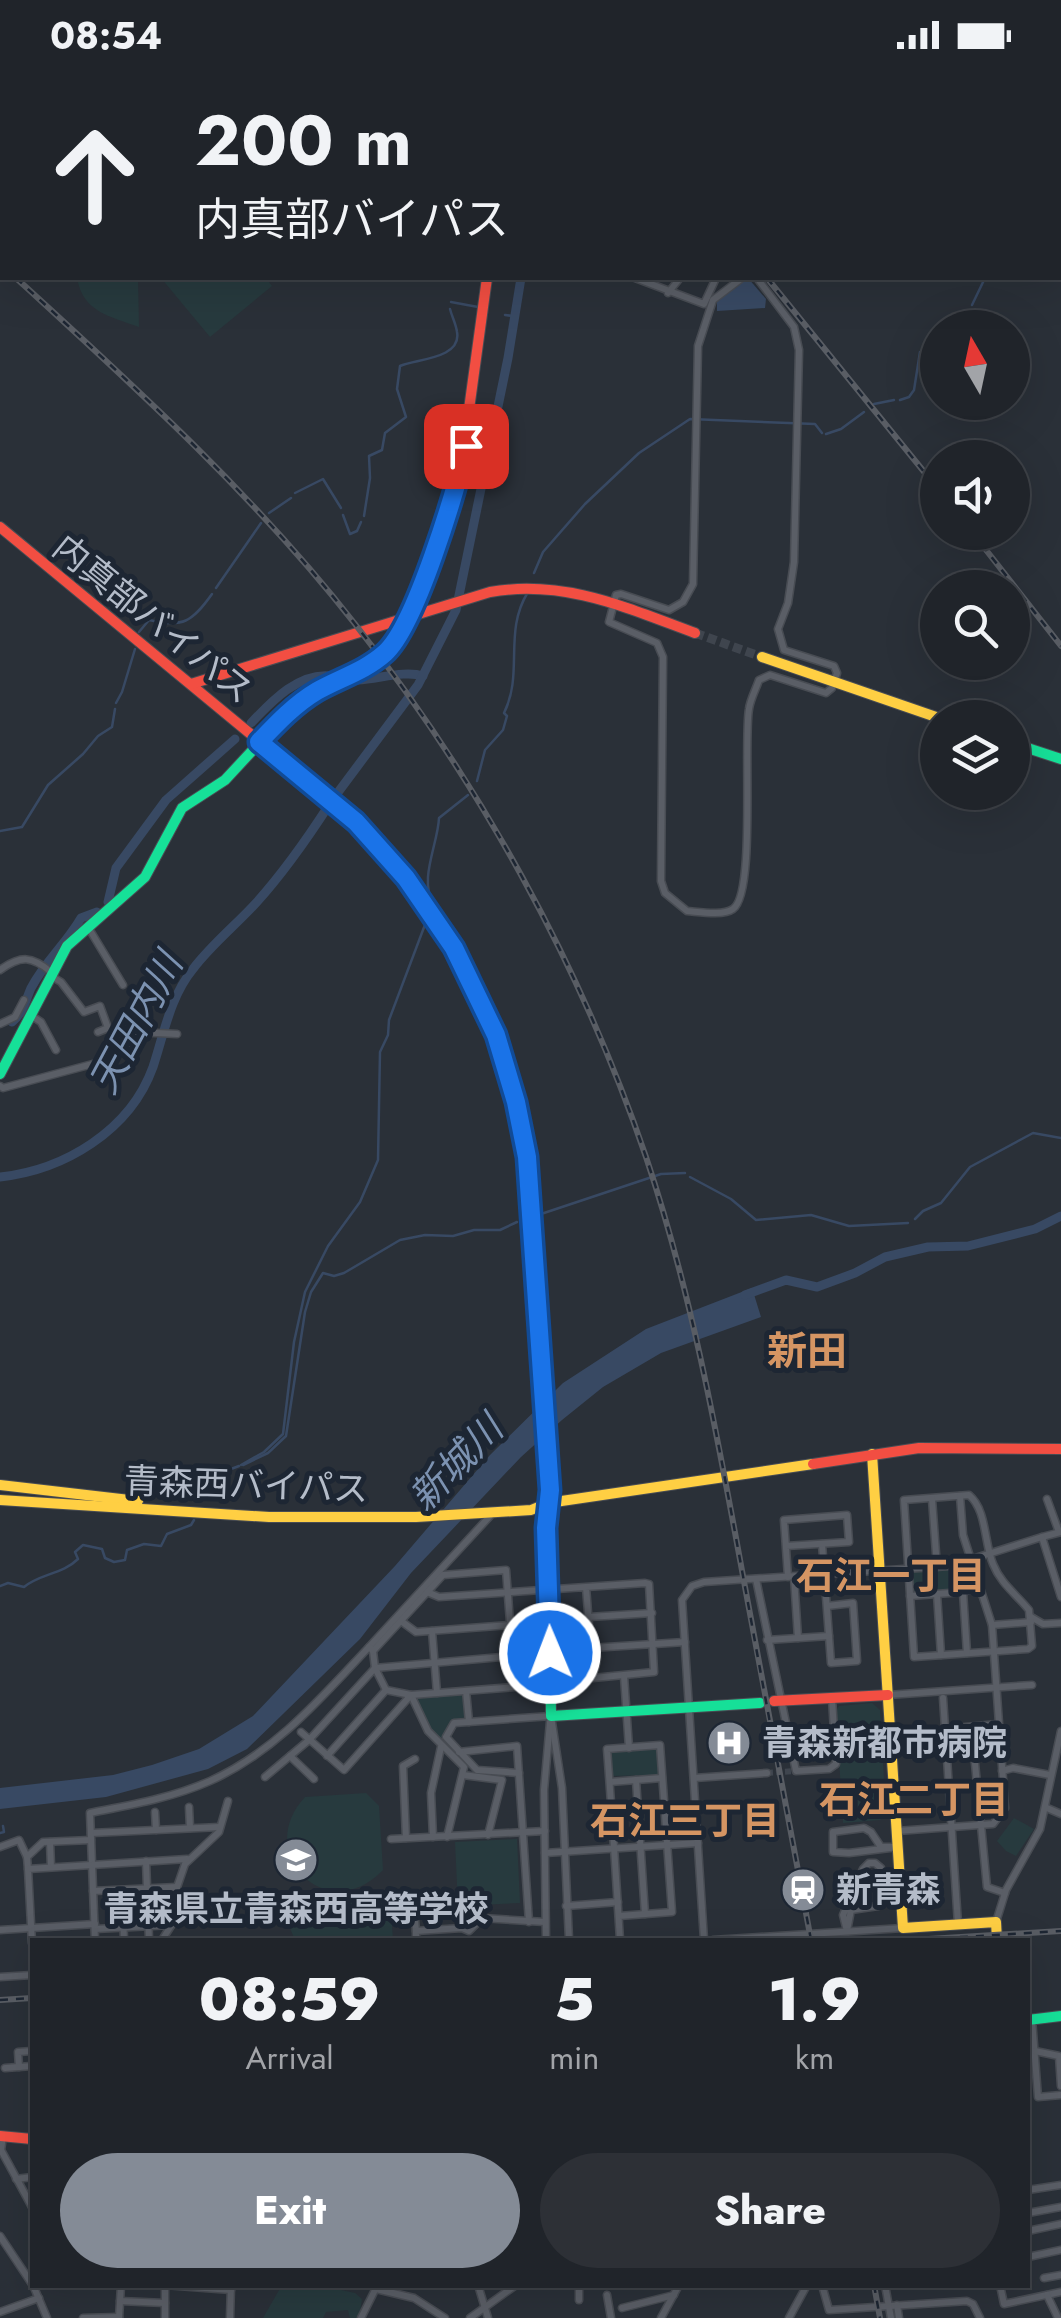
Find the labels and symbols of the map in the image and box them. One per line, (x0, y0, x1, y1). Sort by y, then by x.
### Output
north arrow (920, 310, 1030, 420)
pin (424, 404, 509, 489)
street label: 内真部バイパス (42, 523, 264, 715)
water label: 天田内川 (76, 939, 197, 1103)
district label: 新田 (767, 1322, 847, 1380)
water label: 新城川 (396, 1400, 518, 1523)
street label: 青森西バイパス (123, 1456, 369, 1514)
district label: 石江一丁目 (796, 1548, 986, 1603)
position arrow (498, 1601, 602, 1705)
place label: 青森新都市病院 (762, 1718, 1007, 1768)
hospital icon: 青森新都市病院 (706, 1720, 752, 1766)
district label: 石江二丁目 (819, 1772, 1009, 1827)
district label: 石江三丁目 (590, 1793, 780, 1848)
school or university icon: 青森県立青森西高等学校 (273, 1837, 319, 1883)
place label: 新青森 (836, 1865, 941, 1915)
station icon: 新青森 (780, 1867, 826, 1913)
place label: 青森県立青森西高等学校 (103, 1884, 489, 1934)

